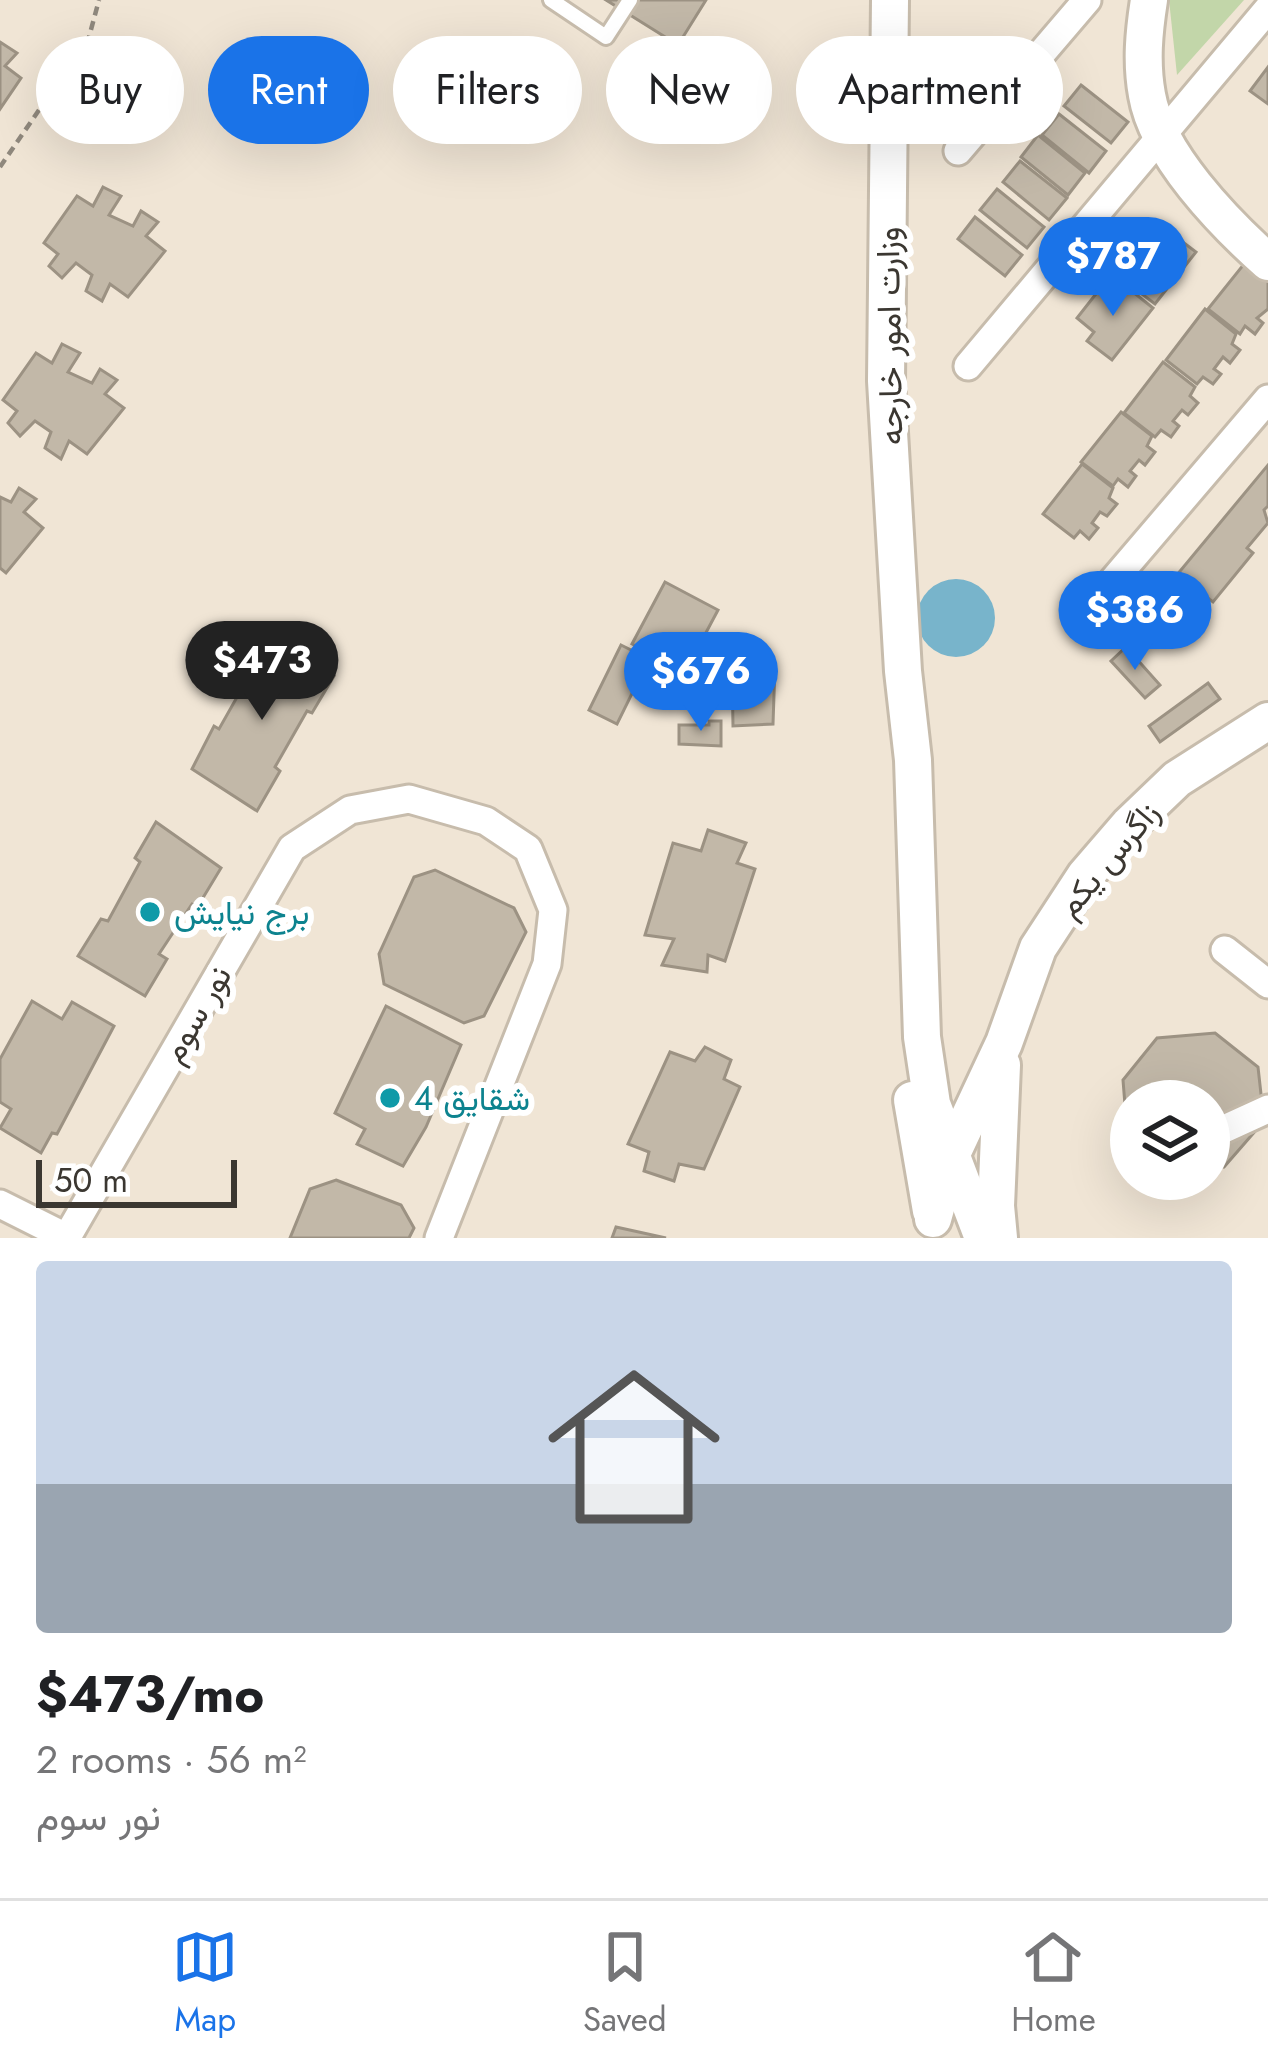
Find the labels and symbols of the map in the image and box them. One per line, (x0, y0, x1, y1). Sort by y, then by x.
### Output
pin: $787 (1042, 217, 1184, 319)
street label: وزارت امور خارجه (864, 226, 914, 446)
pin: $386 (1064, 571, 1206, 673)
pin: $473 (191, 621, 333, 723)
pin: $676 (630, 632, 772, 734)
street label: زاگرس یکم (1045, 791, 1171, 927)
place label: برج نیایش (174, 889, 310, 936)
marker: برج نیایش (137, 899, 163, 925)
street label: نور سوم (149, 957, 243, 1071)
place label: شقایق 4 (414, 1075, 530, 1122)
marker: شقایق 4 (377, 1085, 403, 1111)
scale bar (36, 1154, 237, 1207)

